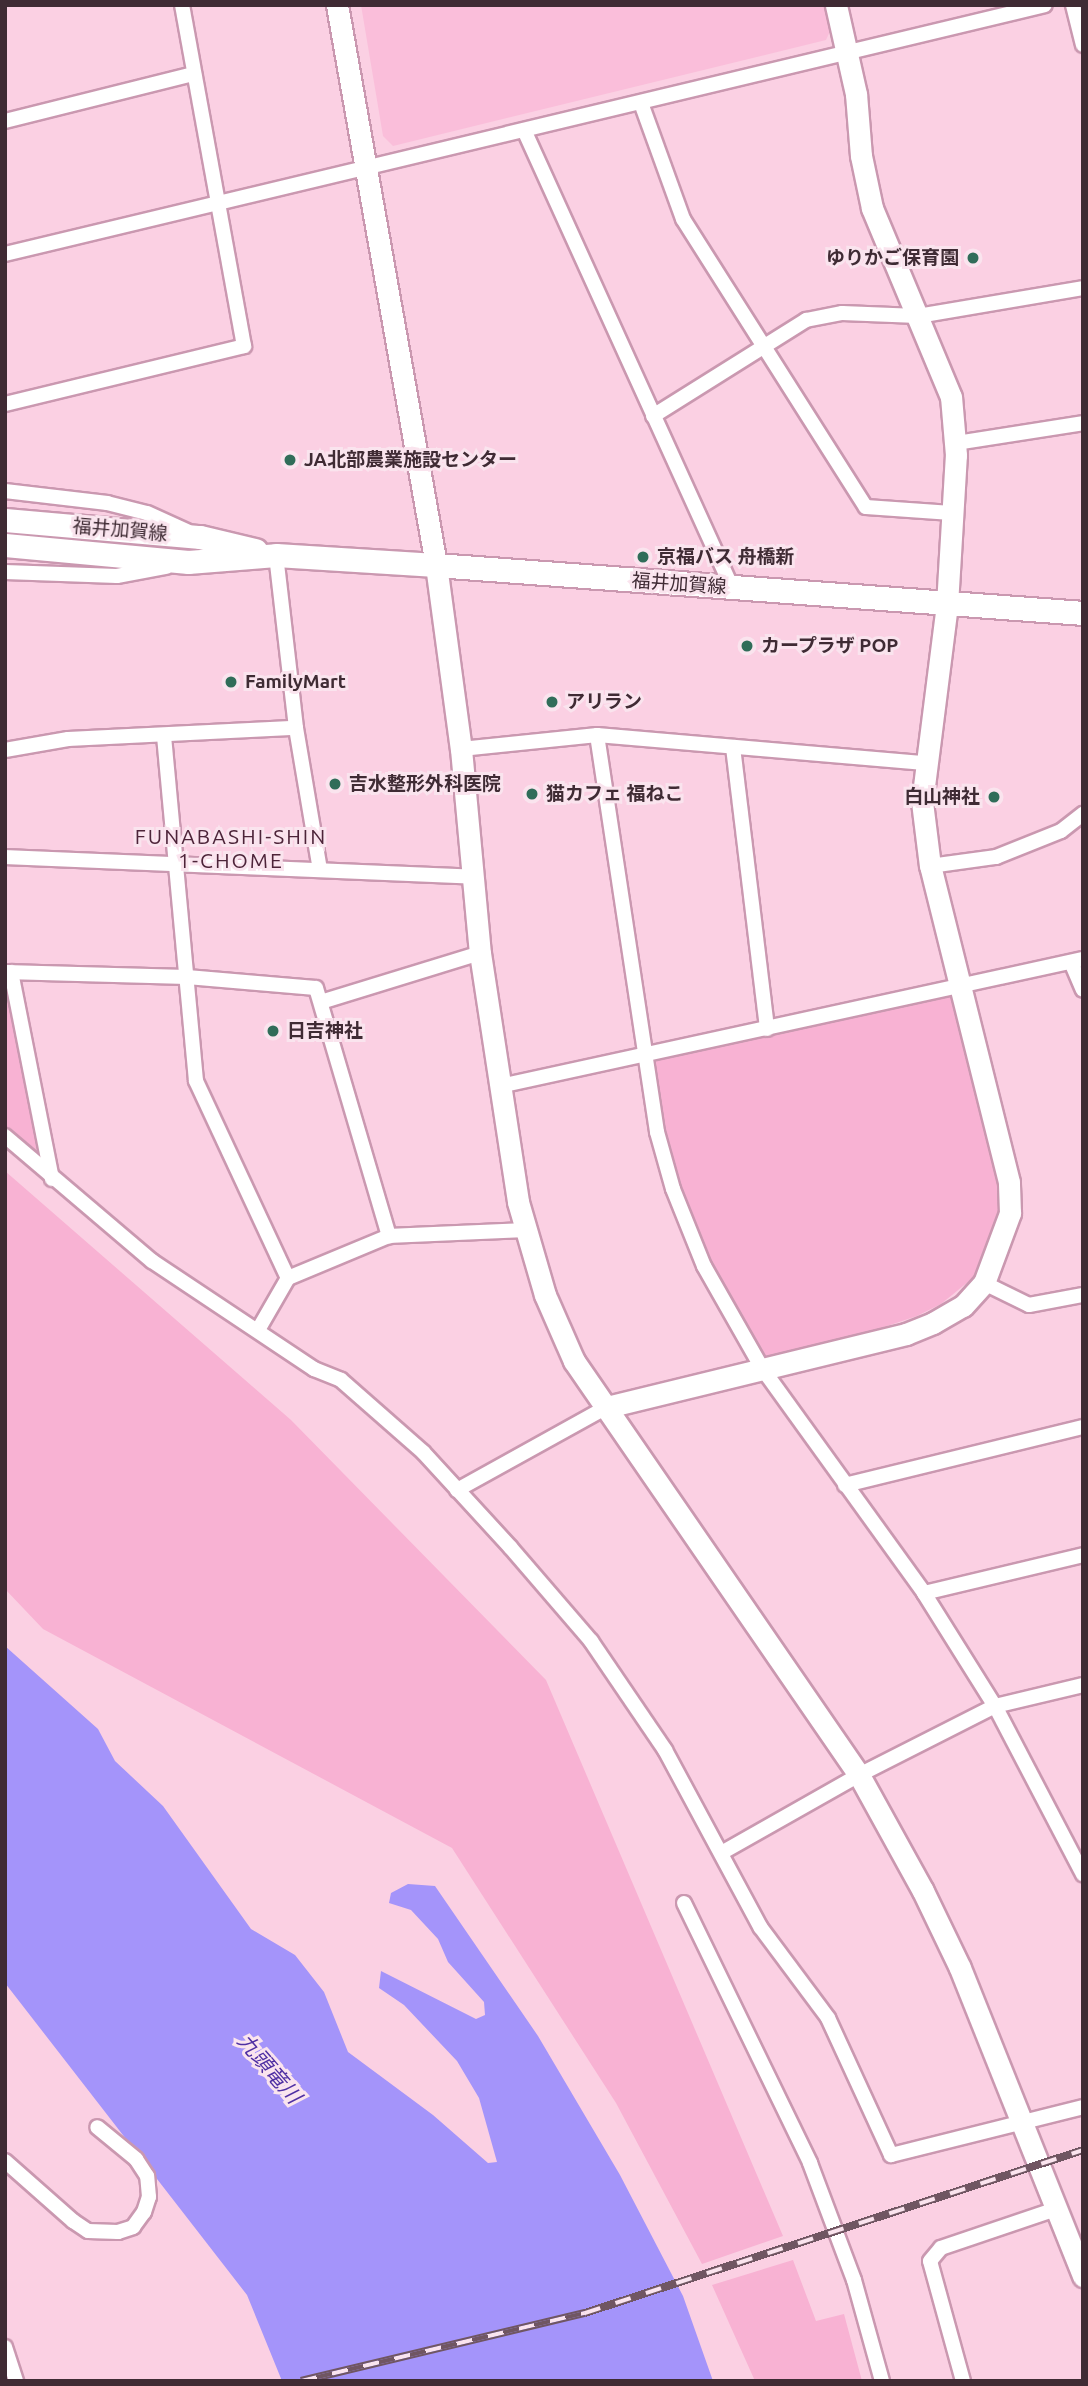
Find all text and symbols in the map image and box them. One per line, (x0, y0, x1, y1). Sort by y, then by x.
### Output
place label: ゆりかご保育園 (826, 247, 959, 269)
marker: ゆりかご保育園 (965, 250, 981, 266)
place label: JA北部農業施設センター (304, 449, 517, 471)
marker: JA北部農業施設センター (282, 452, 298, 468)
street label: 福井加賀線 (72, 515, 168, 545)
place label: 京福バス 舟橋新 (657, 546, 795, 568)
marker: 京福バス 舟橋新 (635, 549, 651, 565)
street label: 福井加賀線 (631, 569, 727, 599)
place label: カープラザ POP (761, 635, 900, 657)
marker: カープラザ POP (739, 638, 755, 654)
place label: FamilyMart (245, 671, 346, 693)
marker: FamilyMart (223, 674, 239, 690)
place label: アリラン (566, 691, 642, 713)
marker: アリラン (544, 694, 560, 710)
place label: 吉水整形外科医院 (349, 773, 501, 795)
marker: 吉水整形外科医院 (327, 776, 343, 792)
place label: 猫カフェ 福ねこ (546, 783, 684, 805)
marker: 猫カフェ 福ねこ (524, 786, 540, 802)
place label: 白山神社 (904, 786, 980, 808)
marker: 白山神社 (986, 789, 1002, 805)
district label: FUNABASHI-SHIN 1-CHOME (137, 823, 325, 873)
place label: 日吉神社 (287, 1020, 363, 1042)
marker: 日吉神社 (265, 1023, 281, 1039)
water label: 九頭竜川 (233, 2028, 307, 2108)

